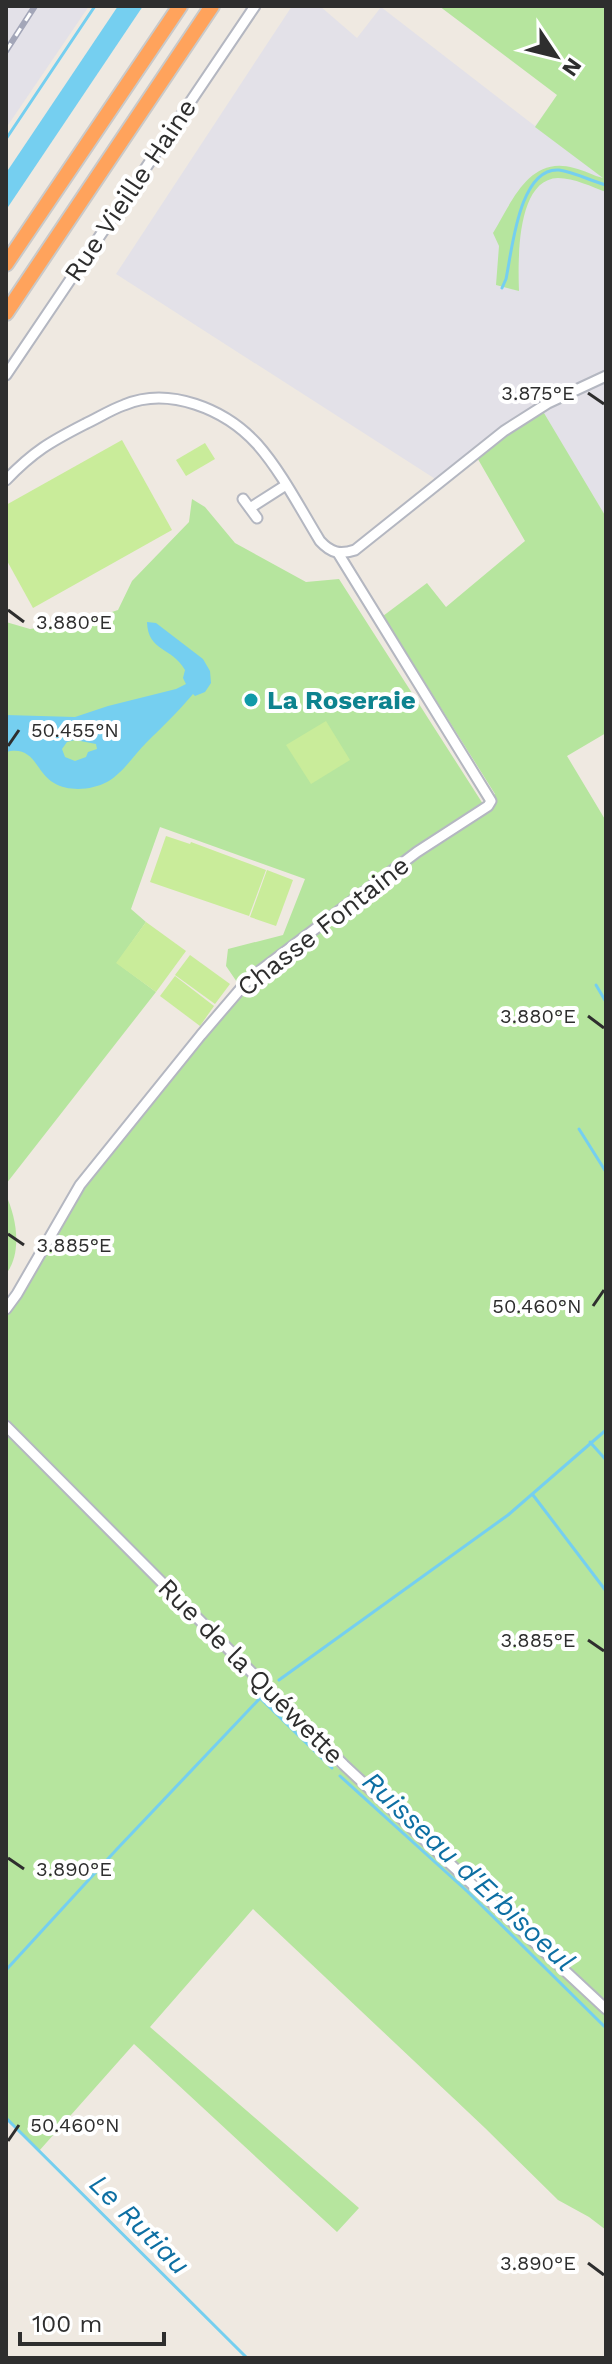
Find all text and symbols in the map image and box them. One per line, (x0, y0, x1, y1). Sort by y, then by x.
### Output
north arrow (516, 16, 596, 96)
text: N (557, 53, 587, 81)
street label: Rue Vieille Haine (58, 93, 202, 287)
text: 3.875°E (501, 381, 575, 405)
text: 3.880°E (36, 610, 112, 634)
place label: La Roseraie (267, 685, 416, 715)
marker: La Roseraie (242, 691, 260, 709)
text: 50.455°N (31, 718, 119, 742)
street label: Chasse Fontaine (231, 850, 415, 1002)
text: 3.880°E (500, 1004, 576, 1028)
text: 3.885°E (36, 1233, 112, 1257)
text: 50.460°N (492, 1294, 582, 1318)
street label: Rue de la Quéwette (152, 1572, 350, 1770)
text: 3.885°E (500, 1628, 576, 1652)
water label: Ruisseau d'Erbisoeul (356, 1765, 581, 1978)
text: 3.890°E (36, 1857, 112, 1881)
text: 50.460°N (30, 2113, 120, 2137)
water label: Le Rutiau (83, 2167, 197, 2281)
text: 3.890°E (500, 2251, 576, 2275)
scale bar (20, 2296, 164, 2346)
text: 100 m (32, 2310, 102, 2338)

